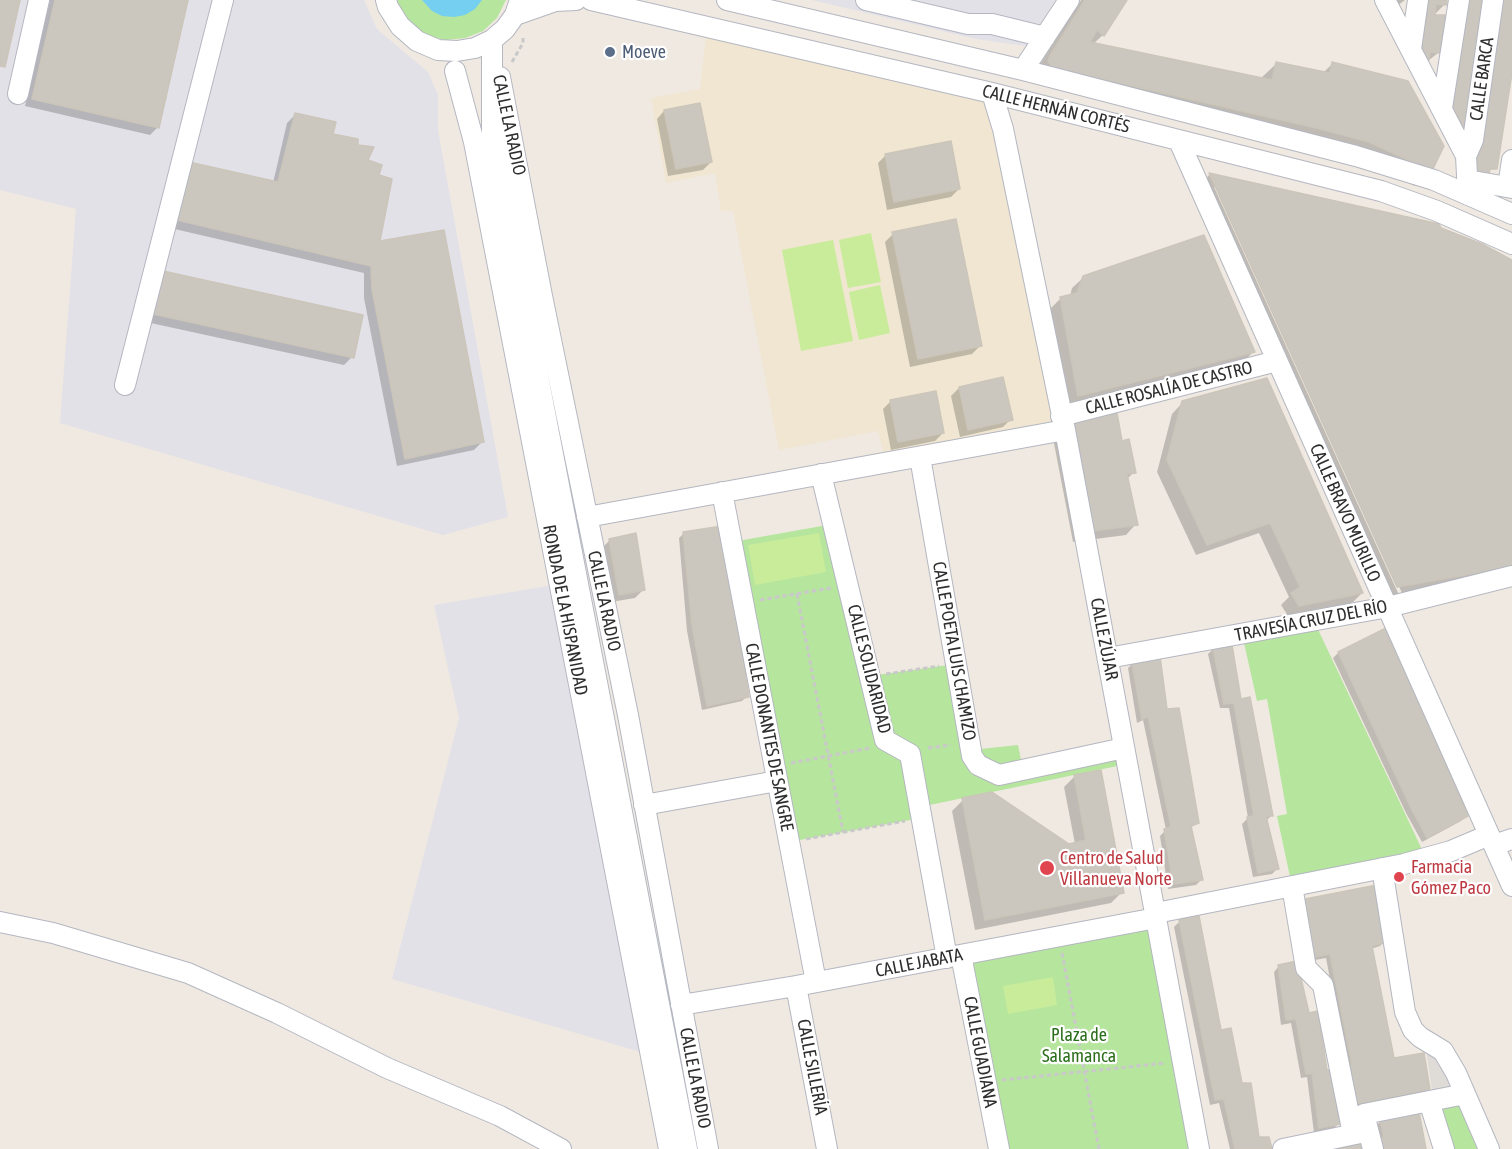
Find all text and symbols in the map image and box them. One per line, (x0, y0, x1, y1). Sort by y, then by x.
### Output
street label: CALLE BARCA (1465, 36, 1499, 122)
place label: Moeve (622, 41, 666, 63)
marker: Moeve (603, 45, 617, 59)
street label: CALLE LA RADIO (488, 73, 530, 177)
street label: CALLE HERNÁN CORTÉS (980, 80, 1132, 138)
street label: CALLE ROSALÍA DE CASTRO (1083, 357, 1255, 419)
street label: CALLE BRAVO MURILLO (1305, 441, 1385, 585)
street label: RONDA DE LA HISPANIDAD (538, 523, 592, 697)
street label: CALLE LA RADIO (583, 549, 625, 653)
street label: CALLE POETA LUIS CHAMIZO (928, 560, 980, 742)
street label: CALLE ZÚJAR (1085, 596, 1123, 682)
street label: TRAVESÍA CRUZ DEL RÍO (1233, 596, 1389, 646)
street label: CALLE SOLIDARIDAD (843, 602, 895, 736)
street label: CALLE DONANTES DE SANGRE (740, 641, 798, 833)
place label: Centro de Salud Villanueva Norte (1060, 847, 1172, 890)
place label: Farmacia Gómez Paco (1411, 856, 1491, 898)
marker: Centro de Salud Villanueva Norte (1038, 859, 1056, 877)
marker: Farmacia Gómez Paco (1392, 870, 1406, 884)
street label: CALLE JABATA (874, 944, 964, 982)
street label: CALLE GUADIANA (959, 995, 1001, 1109)
street label: CALLE SILLERÍA (792, 1017, 832, 1117)
park label: Plaza de Salamanca (1042, 1024, 1116, 1066)
street label: CALLE LA RADIO (675, 1026, 715, 1130)

